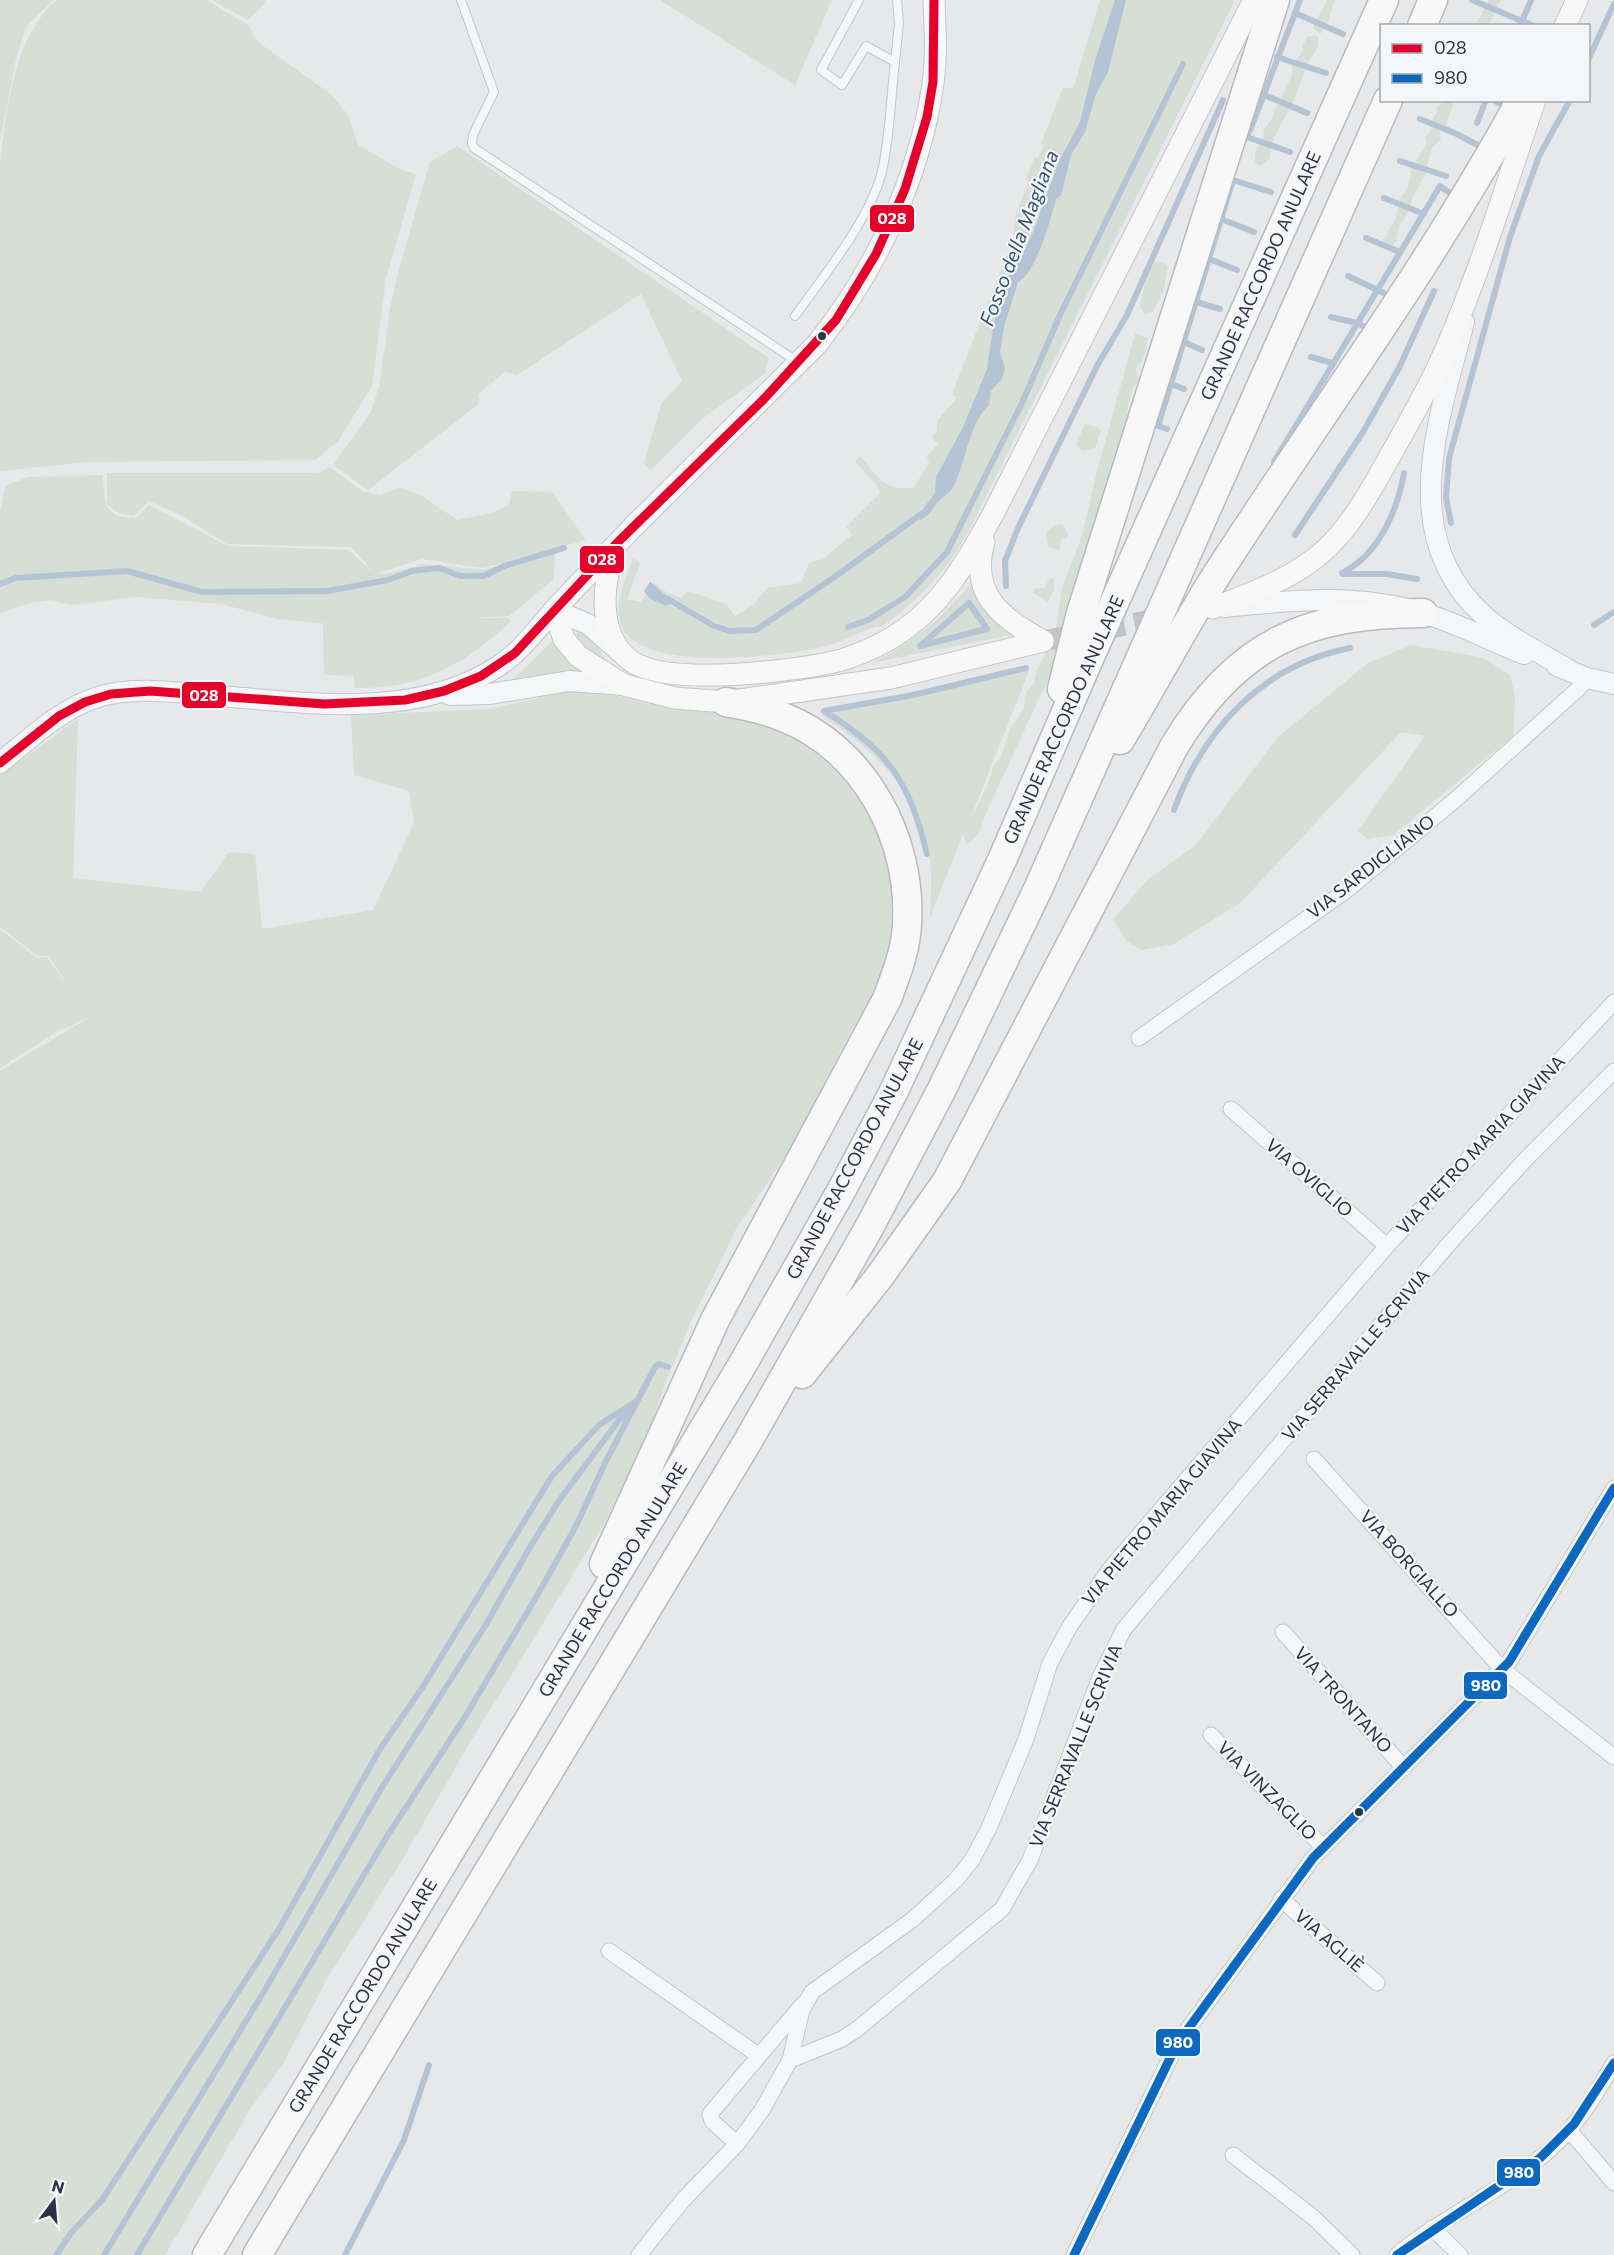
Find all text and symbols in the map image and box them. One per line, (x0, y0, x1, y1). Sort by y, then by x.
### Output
legend (1380, 24, 1590, 102)
text: 028 (1434, 36, 1467, 58)
text: 980 (1434, 66, 1468, 88)
water label: Fosso della Magliana (974, 146, 1063, 329)
street label: GRANDE RACCORDO ANULARE (1195, 148, 1325, 403)
line badge: 028 (869, 204, 915, 233)
text: 028 (877, 208, 907, 227)
unlabelled marker (816, 330, 828, 342)
line badge: 028 (579, 545, 625, 574)
text: 028 (587, 549, 617, 568)
street label: GRANDE RACCORDO ANULARE (998, 592, 1128, 847)
line badge: 028 (181, 681, 227, 709)
text: 028 (189, 685, 219, 704)
street label: VIA SARDIGLIANO (1302, 810, 1439, 923)
street label: GRANDE RACCORDO ANULARE (781, 1034, 927, 1283)
street label: VIA PIETRO MARIA GIAVINA (1391, 1050, 1569, 1239)
street label: VIA OVIGLIO (1262, 1133, 1358, 1221)
street label: VIA SERRAVALLE SCRIVIA (1277, 1264, 1434, 1445)
street label: VIA PIETRO MARIA GIAVINA (1077, 1413, 1246, 1609)
street label: GRANDE RACCORDO ANULARE (533, 1458, 691, 1701)
street label: VIA BORGIALLO (1356, 1505, 1464, 1622)
street label: VIA SERRAVALLE SCRIVIA (1024, 1641, 1126, 1851)
street label: VIA TRONTANO (1290, 1642, 1397, 1757)
line badge: 980 (1463, 1671, 1508, 1700)
text: 980 (1471, 1675, 1501, 1694)
street label: VIA VINZAGLIO (1213, 1736, 1322, 1845)
unlabelled marker (1353, 1806, 1365, 1818)
street label: GRANDE RACCORDO ANULARE (283, 1874, 441, 2117)
street label: VIA AGLIÈ (1291, 1904, 1369, 1976)
line badge: 980 (1155, 2028, 1201, 2057)
text: 980 (1163, 2032, 1193, 2051)
line badge: 980 (1496, 2158, 1541, 2187)
text: 980 (1504, 2162, 1534, 2181)
north arrow (24, 2171, 84, 2231)
text: N (50, 2175, 67, 2197)

